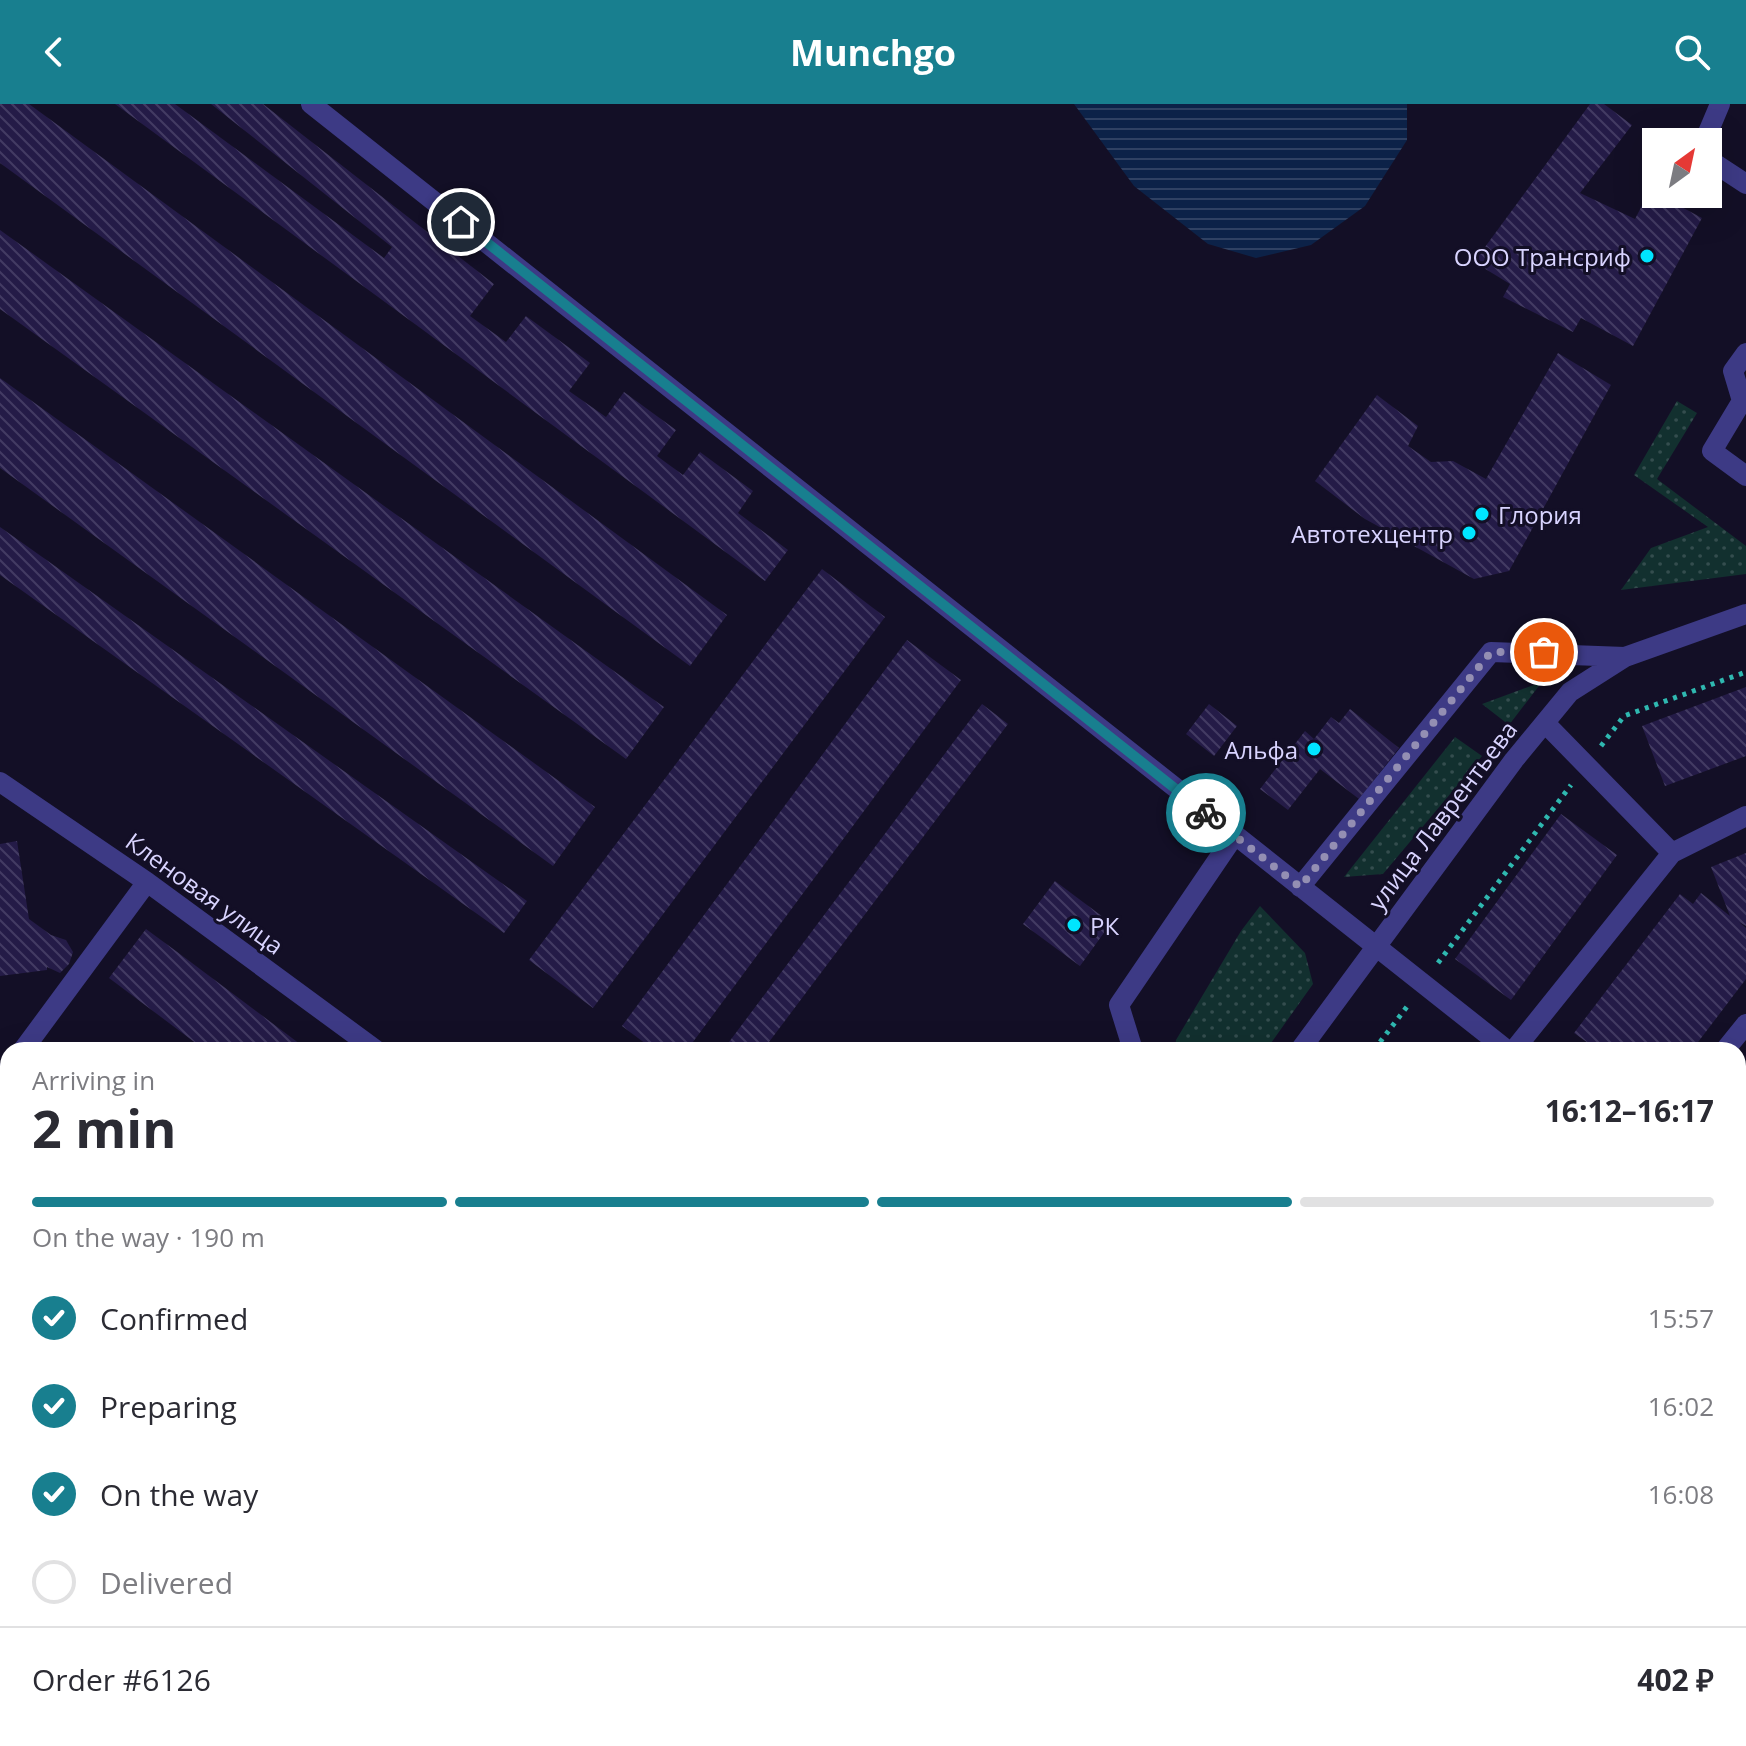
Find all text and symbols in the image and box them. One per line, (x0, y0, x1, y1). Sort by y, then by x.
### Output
text: Munchgo (790, 28, 956, 77)
icon: back (32, 30, 76, 74)
icon: search (1670, 30, 1714, 74)
north arrow (1642, 128, 1722, 208)
map controls (1642, 128, 1722, 208)
pin (427, 188, 495, 256)
icon: home (439, 200, 483, 244)
place label: ООО Трансриф (1454, 240, 1631, 273)
marker: ООО Трансриф (1638, 247, 1656, 265)
place label: Глория (1498, 498, 1582, 531)
marker: Глория (1473, 505, 1491, 523)
place label: Автотехцентр (1291, 517, 1453, 550)
marker: Автотехцентр (1460, 524, 1478, 542)
pin (1510, 618, 1578, 686)
icon: bag (1522, 630, 1566, 674)
street label: улица Лаврентьева (1360, 714, 1524, 916)
place label: Альфа (1224, 733, 1298, 766)
marker: Альфа (1305, 740, 1323, 758)
courier (1166, 773, 1246, 853)
icon: bike (1184, 791, 1228, 835)
street label: Кленовая улица (119, 825, 291, 961)
place label: РК (1090, 909, 1119, 942)
marker: РК (1065, 916, 1083, 934)
text: Arriving in (32, 1062, 155, 1098)
text: 16:12–16:17 (1545, 1090, 1714, 1131)
text: 2 min (32, 1092, 176, 1163)
text: On the way · 190 m (32, 1219, 265, 1255)
icon: check (32, 1296, 76, 1340)
text: Confirmed (100, 1298, 248, 1339)
text: 15:57 (1648, 1300, 1714, 1336)
icon: check (32, 1384, 76, 1428)
text: Preparing (100, 1386, 237, 1427)
text: 16:02 (1648, 1388, 1714, 1424)
icon: check (32, 1472, 76, 1516)
text: On the way (100, 1474, 258, 1515)
text: 16:08 (1648, 1476, 1714, 1512)
text: Delivered (100, 1562, 233, 1603)
text: Order #6126 (32, 1659, 211, 1700)
text: 402 ₽ (1637, 1659, 1714, 1700)

